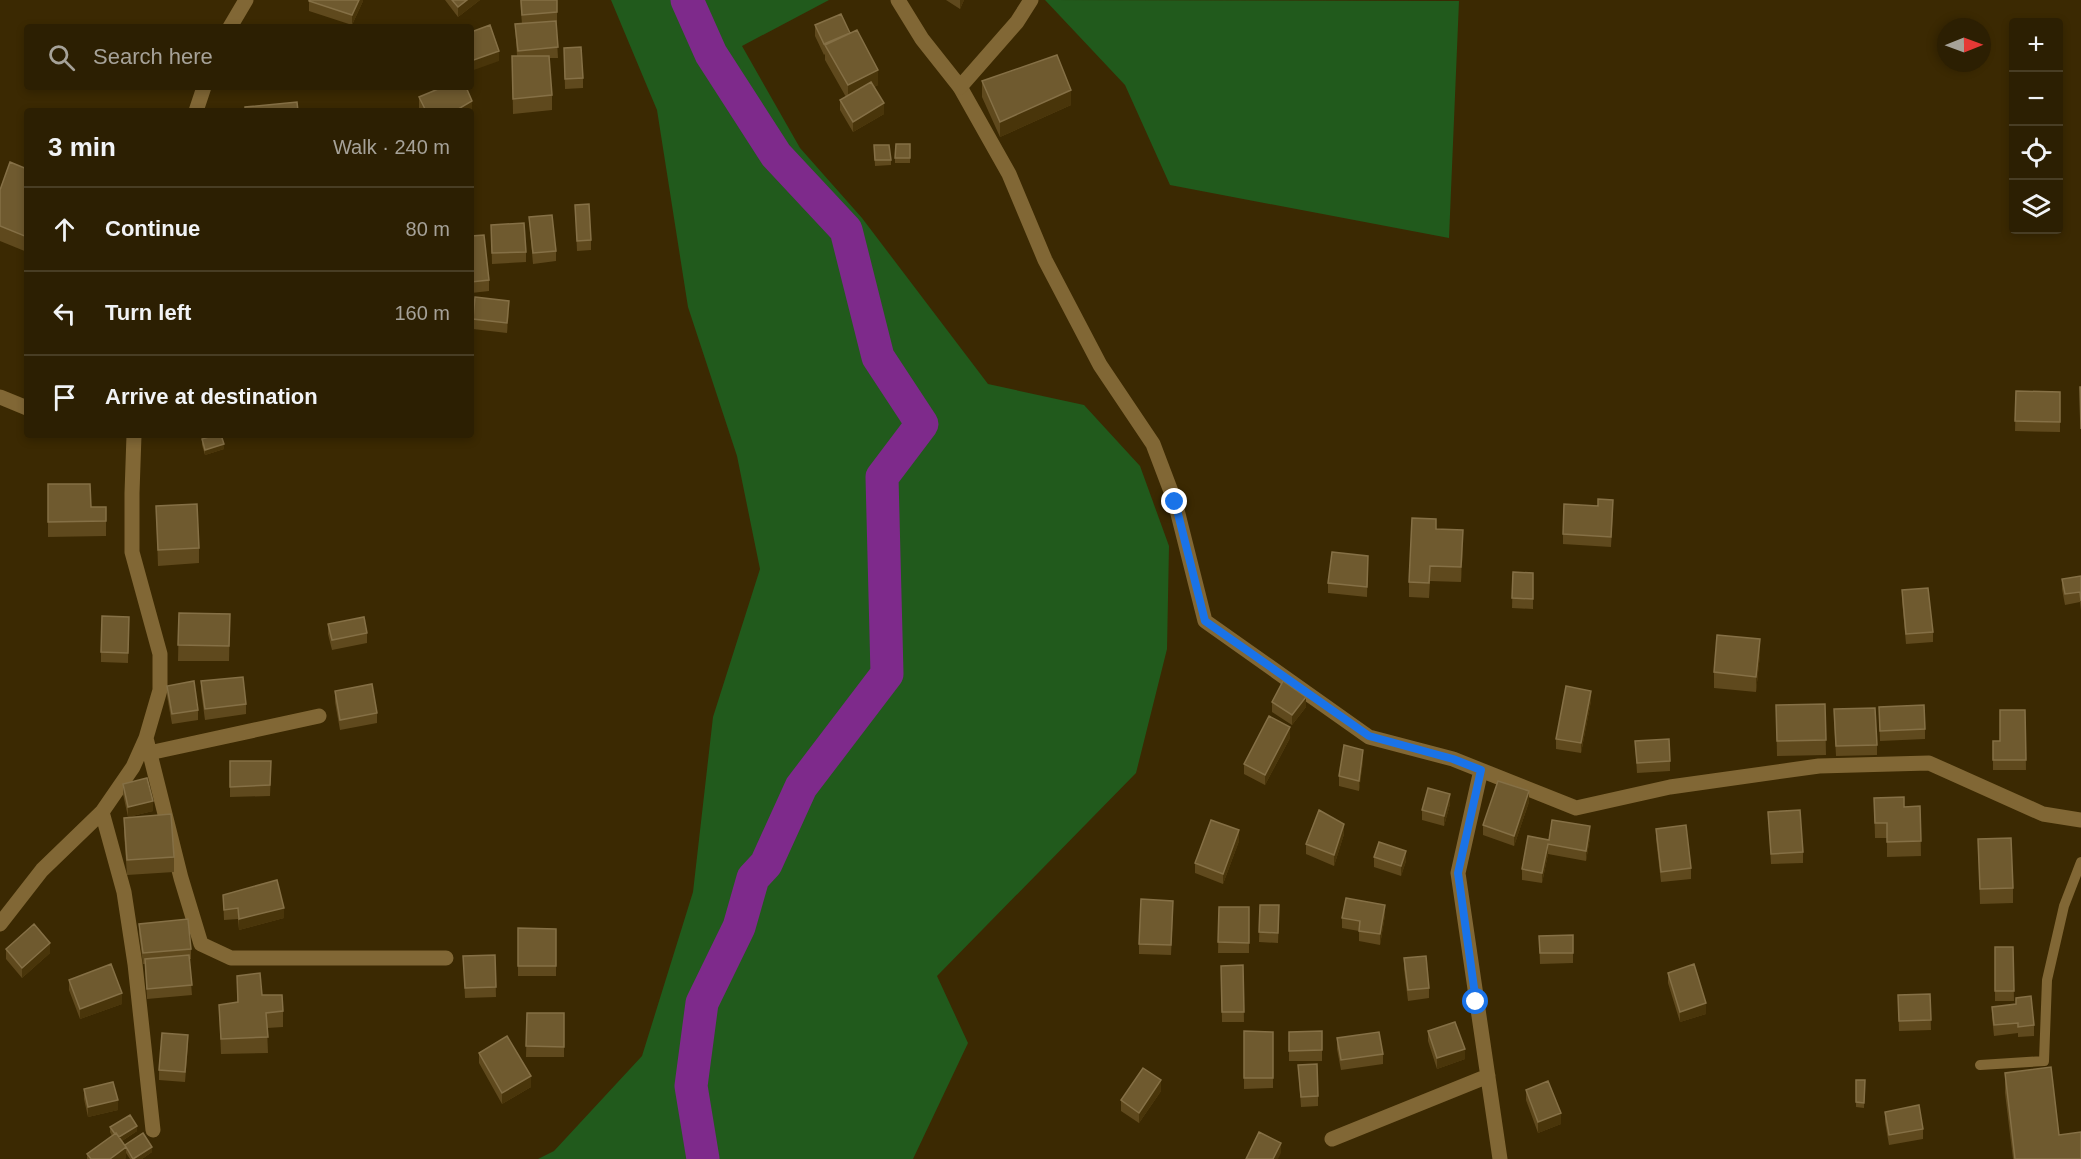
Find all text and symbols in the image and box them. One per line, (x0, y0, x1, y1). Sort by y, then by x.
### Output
north arrow (1937, 18, 1991, 72)
map controls (2009, 18, 2063, 234)
button: + (2009, 18, 2063, 72)
search box (24, 24, 474, 90)
icon: search (45, 41, 78, 74)
text: Search here (93, 44, 213, 69)
button: − (2009, 72, 2063, 126)
button: locate (2009, 126, 2063, 180)
text: 3 min (48, 132, 116, 162)
text: Walk · 240 m (333, 136, 450, 158)
button: layers (2009, 180, 2063, 234)
icon: ahead (48, 213, 81, 246)
text: Continue (105, 216, 200, 241)
text: 80 m (406, 218, 450, 240)
icon: left (48, 297, 81, 330)
text: Turn left (105, 300, 191, 325)
text: 160 m (394, 302, 450, 324)
icon: arrive (48, 381, 81, 414)
text: Arrive at destination (105, 384, 318, 409)
route end (1161, 488, 1187, 514)
route start (1462, 988, 1488, 1014)

